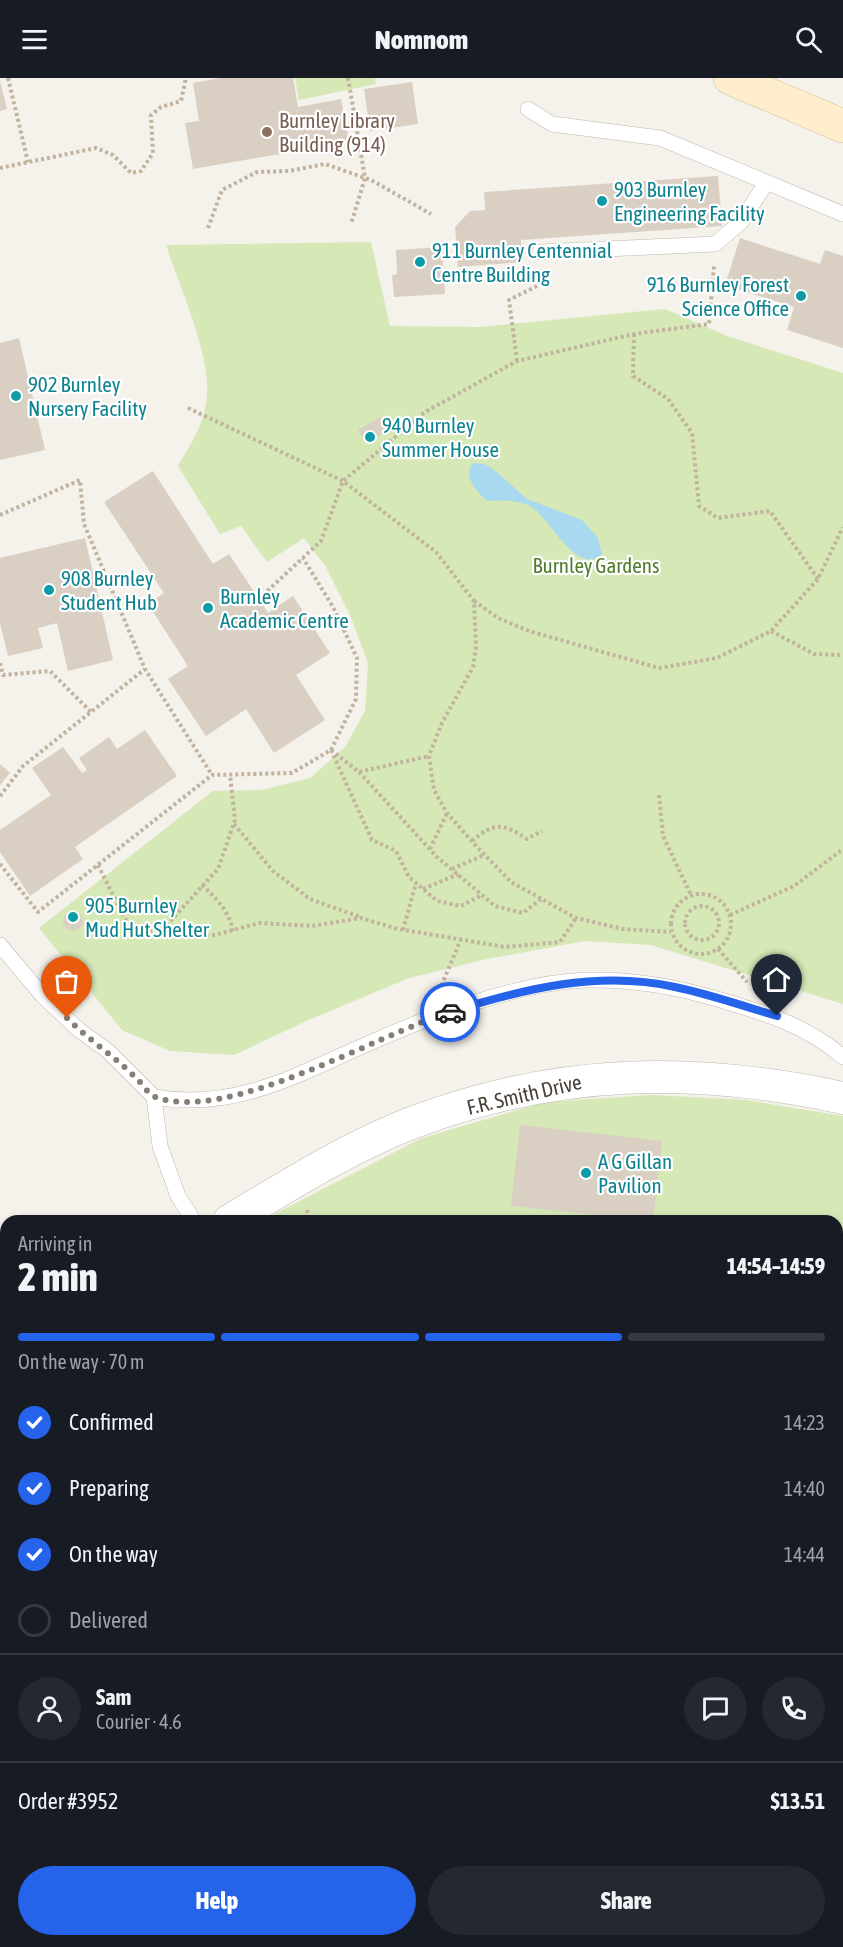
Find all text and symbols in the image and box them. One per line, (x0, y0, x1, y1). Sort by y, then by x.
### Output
icon: menu (18, 23, 51, 56)
icon: search (792, 23, 825, 56)
text: Nomnom (375, 24, 468, 55)
place label: Burnley Library Building (914) (279, 108, 395, 156)
marker: Burnley Library Building (914) (260, 125, 274, 139)
place label: 903 Burnley Engineering Facility (614, 177, 765, 225)
marker: 903 Burnley Engineering Facility (595, 194, 609, 208)
place label: 911 Burnley Centennial Centre Building (432, 238, 613, 286)
marker: 911 Burnley Centennial Centre Building (413, 255, 427, 269)
place label: 916 Burnley Forest Science Office (647, 272, 789, 320)
marker: 916 Burnley Forest Science Office (794, 289, 808, 303)
place label: 902 Burnley Nursery Facility (28, 372, 147, 420)
marker: 902 Burnley Nursery Facility (9, 389, 23, 403)
place label: 940 Burnley Summer House (382, 413, 499, 461)
marker: 940 Burnley Summer House (363, 430, 377, 444)
park label: Burnley Gardens (533, 553, 659, 577)
place label: 908 Burnley Student Hub (61, 566, 157, 614)
marker: 908 Burnley Student Hub (42, 583, 56, 597)
place label: Burnley Academic Centre (220, 584, 349, 632)
marker: Burnley Academic Centre (201, 601, 215, 615)
place label: 905 Burnley Mud Hut Shelter (85, 893, 210, 941)
marker: 905 Burnley Mud Hut Shelter (66, 910, 80, 924)
pin (751, 954, 802, 1016)
pin (41, 956, 92, 1018)
icon: home (760, 963, 793, 996)
icon: bag (50, 965, 83, 998)
courier (420, 982, 480, 1042)
icon: car (434, 996, 467, 1029)
street label: F.R. Smith Drive (464, 1069, 584, 1119)
place label: A G Gillan Pavilion (598, 1149, 672, 1197)
marker: A G Gillan Pavilion (579, 1166, 593, 1180)
text: Arriving in (18, 1232, 92, 1255)
text: 14:54–14:59 (727, 1253, 825, 1279)
text: 2 min (18, 1255, 98, 1299)
text: On the way · 70 m (18, 1350, 144, 1373)
icon: check (18, 1406, 51, 1439)
text: Confirmed (69, 1409, 154, 1435)
text: 14:23 (784, 1411, 825, 1434)
icon: check (18, 1472, 51, 1505)
text: Preparing (69, 1475, 149, 1501)
text: 14:40 (784, 1477, 825, 1500)
icon: check (18, 1538, 51, 1571)
text: On the way (69, 1541, 158, 1567)
text: 14:44 (784, 1543, 825, 1566)
text: Delivered (69, 1607, 148, 1633)
button: person (18, 1677, 81, 1740)
button: chat (684, 1677, 747, 1740)
button: phone (762, 1677, 825, 1740)
text: Sam (96, 1684, 131, 1710)
text: Courier · 4.6 (96, 1710, 182, 1733)
text: Order #3952 (18, 1788, 118, 1814)
text: $13.51 (770, 1788, 825, 1814)
button: Help (18, 1866, 416, 1935)
button: Share (428, 1866, 825, 1935)

